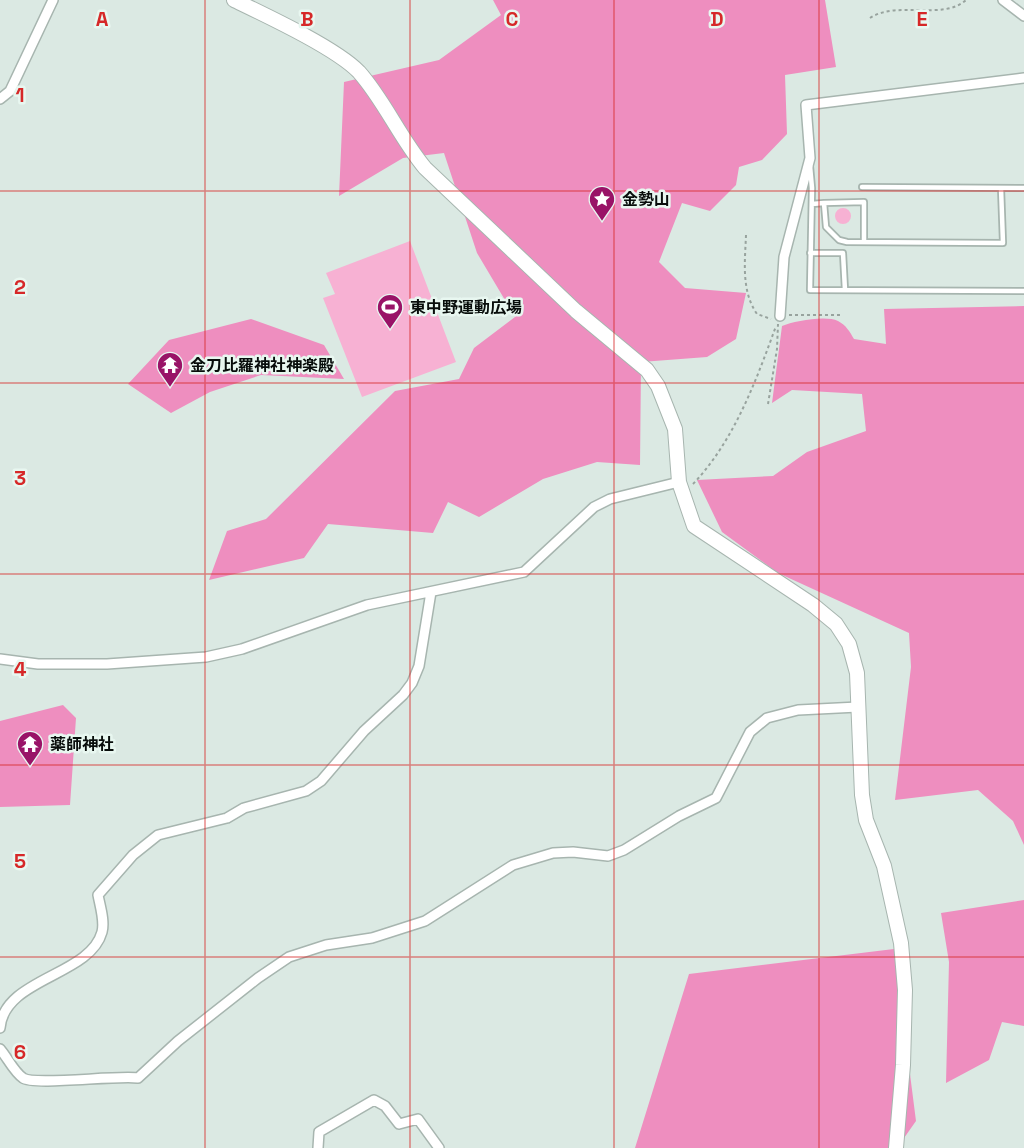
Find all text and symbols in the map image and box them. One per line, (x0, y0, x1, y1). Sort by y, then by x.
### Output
text: A (96, 6, 109, 32)
text: B (300, 6, 314, 32)
text: C (506, 6, 519, 32)
text: D (710, 6, 724, 32)
text: E (916, 6, 928, 32)
text: 1 (15, 82, 25, 108)
place icon: 金勢山 (587, 184, 617, 222)
place label: 金勢山 (622, 189, 670, 210)
text: 2 (14, 274, 26, 300)
sports icon: 東中野運動広場 (375, 292, 405, 330)
place label: 東中野運動広場 (410, 297, 522, 318)
temple icon: 金刀比羅神社神楽殿 (155, 350, 185, 388)
place label: 金刀比羅神社神楽殿 (190, 355, 334, 376)
text: 3 (14, 465, 26, 491)
text: 4 (14, 656, 27, 682)
temple icon: 薬師神社 (15, 729, 45, 767)
place label: 薬師神社 (50, 734, 114, 755)
text: 5 (14, 848, 26, 874)
text: 6 (14, 1039, 26, 1065)

